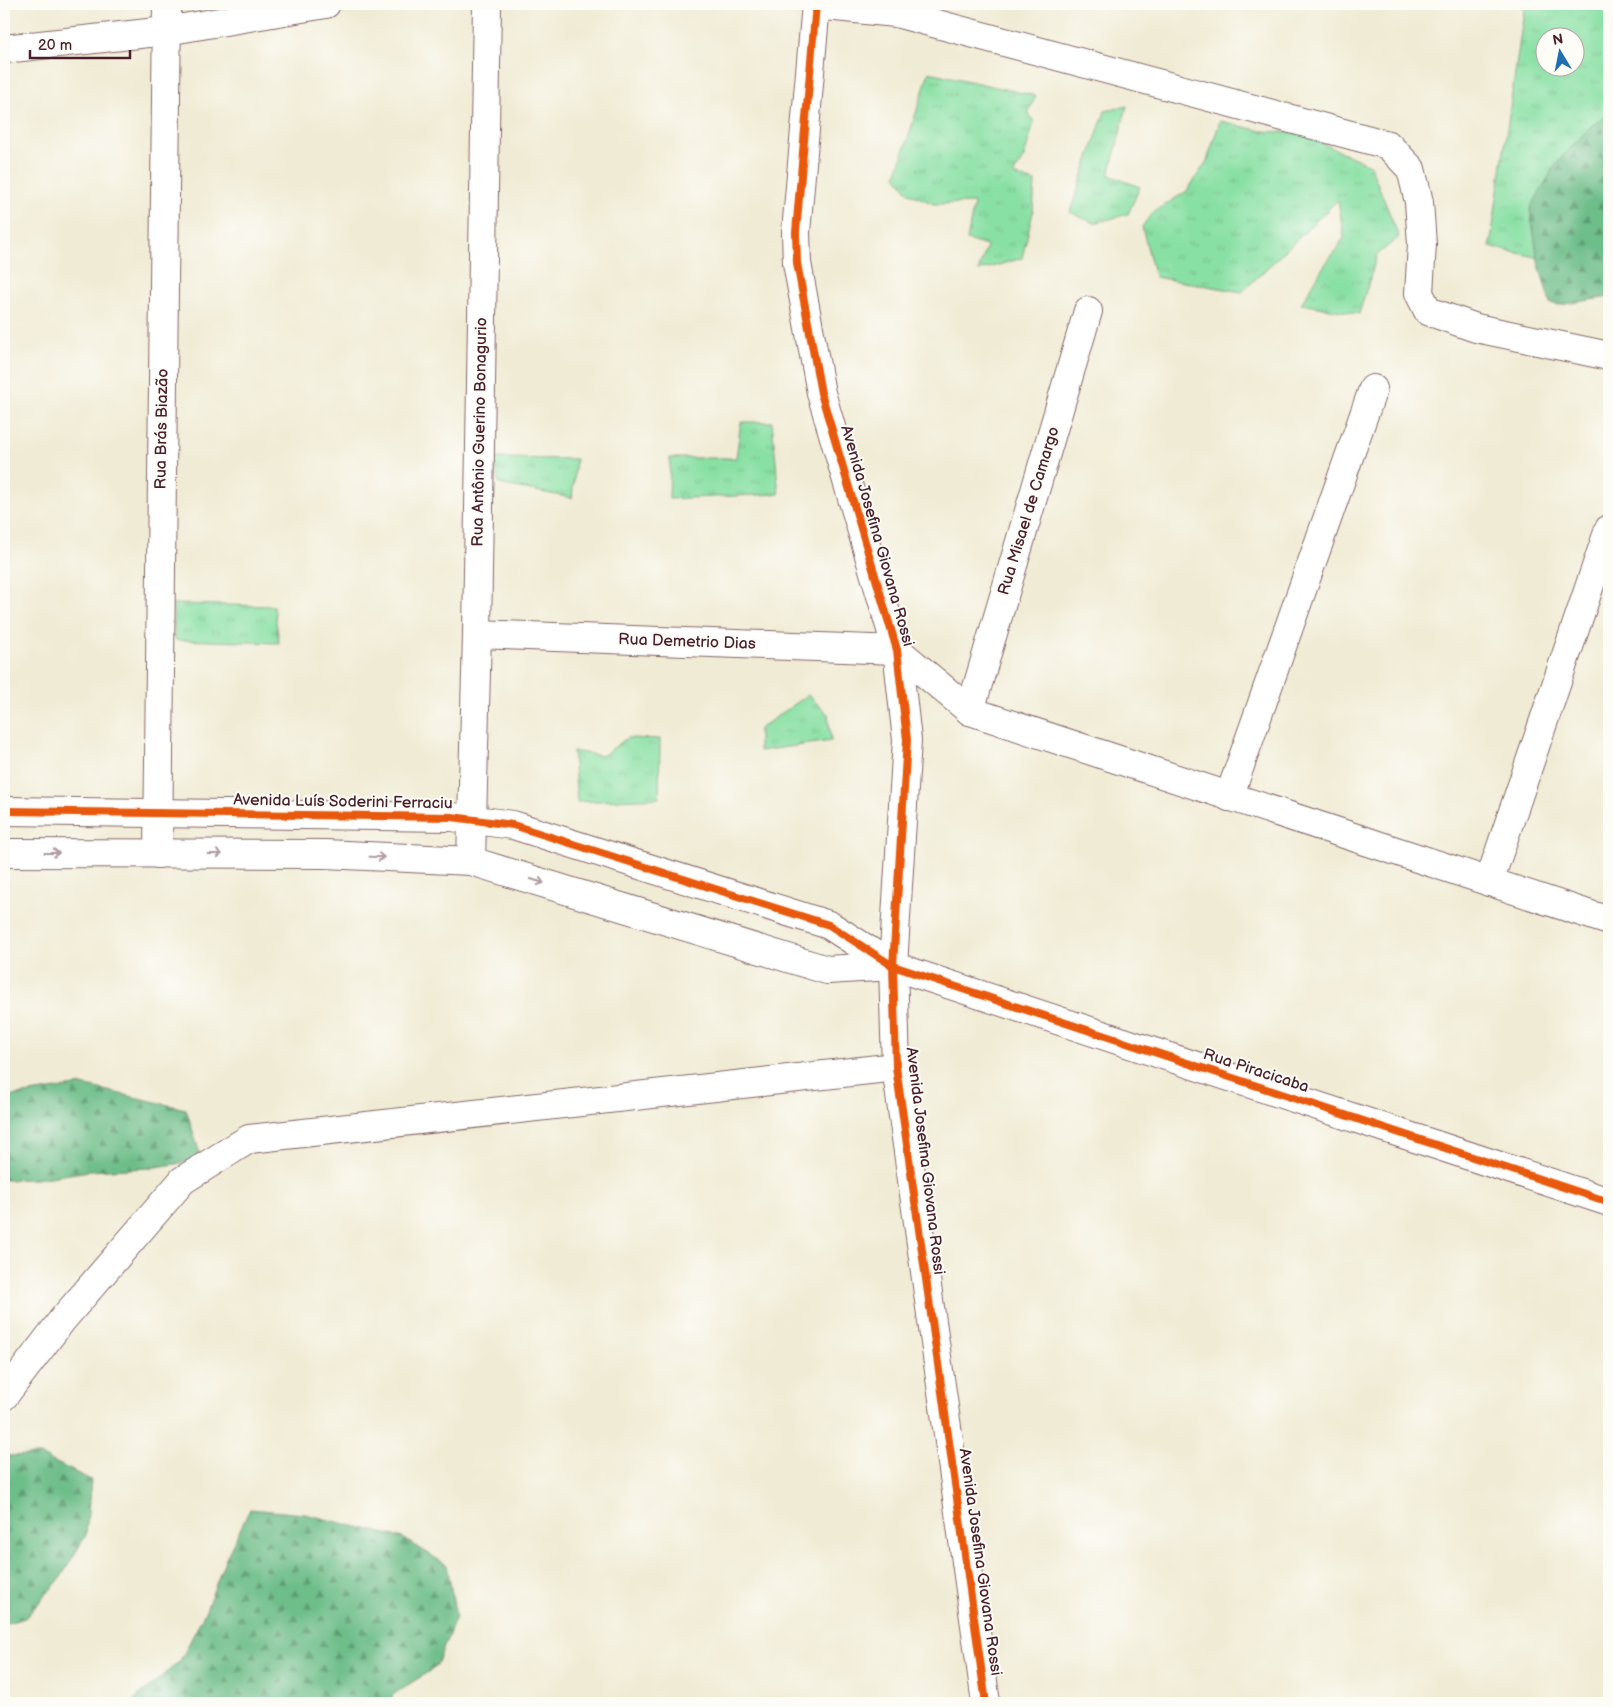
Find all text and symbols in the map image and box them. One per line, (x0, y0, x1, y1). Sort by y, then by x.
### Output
scale bar (30, 28, 130, 60)
north arrow (1536, 28, 1586, 78)
text: N (1551, 30, 1564, 49)
text: 20 m (38, 36, 72, 55)
street label: Rua Antônio Guerino Bonagurio (469, 317, 491, 547)
street label: Rua Brás Biazão (151, 368, 173, 490)
street label: Avenida Josefina Giovana Rossi (836, 423, 918, 649)
street label: Rua Misael de Camargo (994, 425, 1064, 597)
street label: Rua Demetrio Dias (618, 630, 756, 654)
street label: Avenida Luís Soderini Ferraciu (233, 791, 453, 813)
one-way arrow (44, 849, 60, 858)
one-way arrow (206, 849, 223, 859)
one-way arrow (369, 852, 385, 861)
one-way arrow (528, 877, 544, 886)
street label: Rua Piracicaba (1201, 1045, 1311, 1097)
street label: Avenida Josefina Giovana Rossi (902, 1046, 948, 1276)
street label: Avenida Josefina Giovana Rossi (955, 1447, 1005, 1677)

